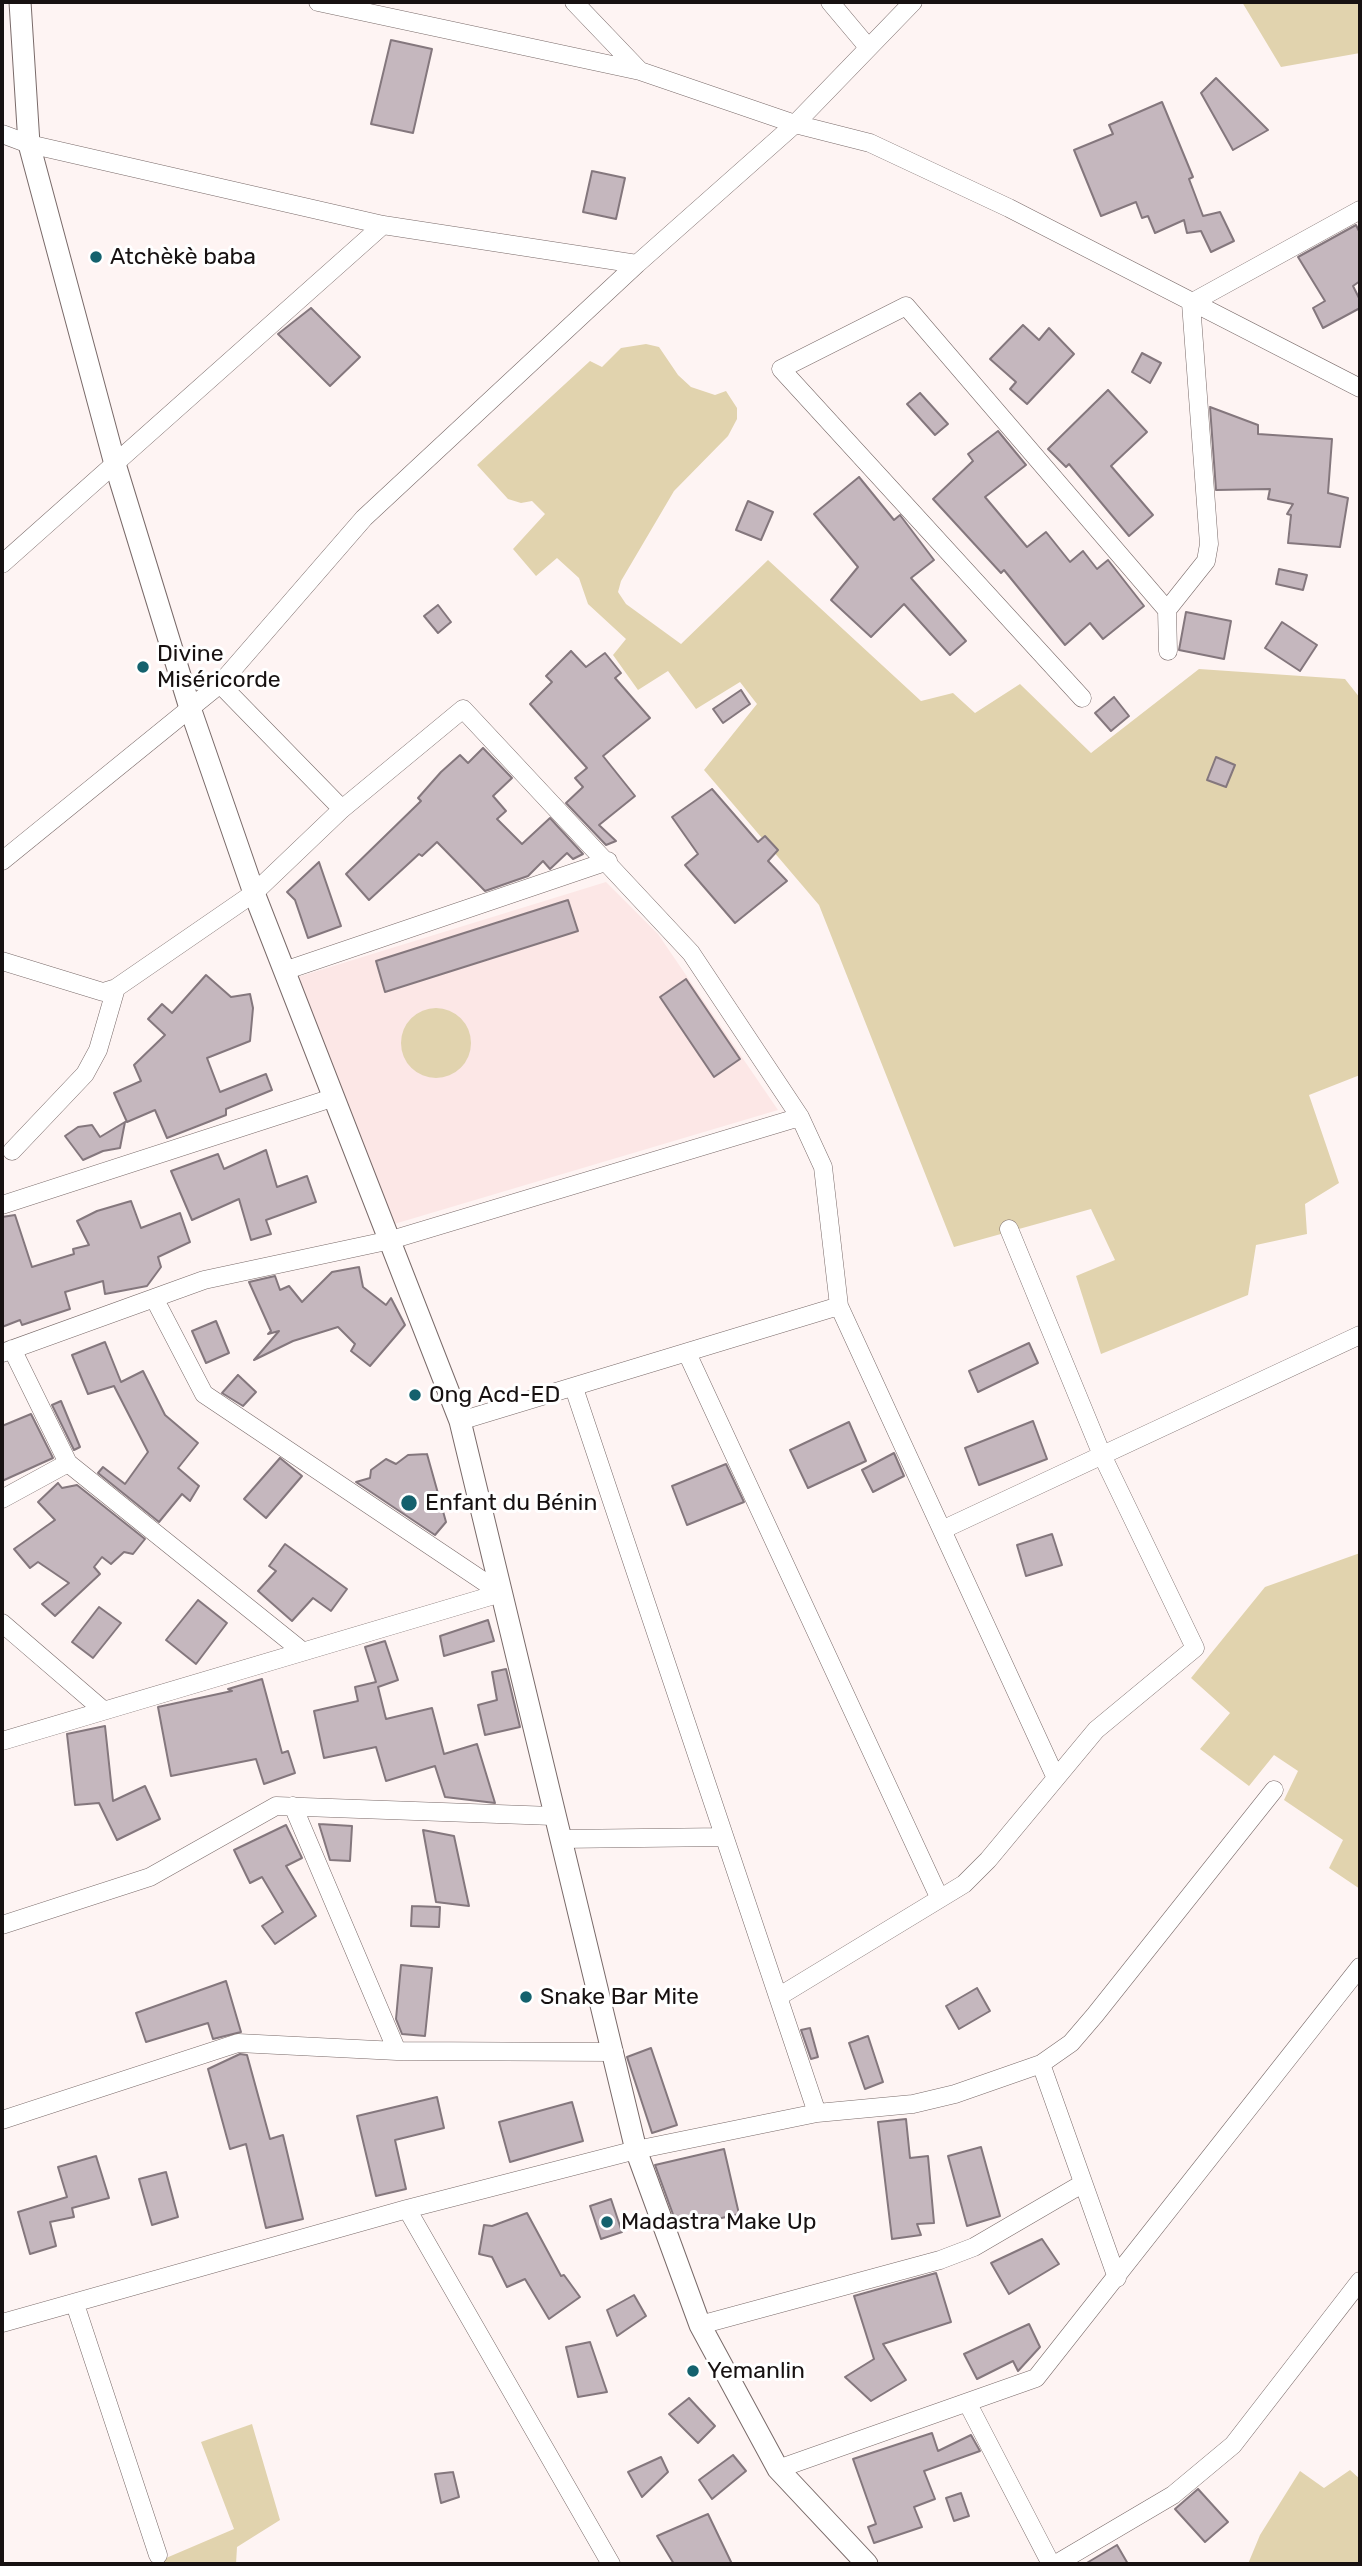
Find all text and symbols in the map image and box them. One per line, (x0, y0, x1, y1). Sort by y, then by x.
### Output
place label: Atchèkè baba (110, 243, 256, 271)
marker: Atchèkè baba (88, 249, 104, 265)
place label: Divine Miséricorde (157, 640, 281, 694)
marker: Divine Miséricorde (135, 659, 151, 675)
place label: Ong Acd-ED (429, 1381, 560, 1409)
marker: Ong Acd-ED (407, 1387, 423, 1403)
place label: Enfant du Bénin (425, 1489, 597, 1517)
marker: Enfant du Bénin (399, 1493, 419, 1513)
place label: Snake Bar Mite (540, 1983, 699, 2011)
marker: Snake Bar Mite (518, 1989, 534, 2005)
place label: Madastra Make Up (621, 2208, 817, 2236)
marker: Madastra Make Up (599, 2214, 615, 2230)
place label: Yemanlin (707, 2357, 805, 2385)
marker: Yemanlin (685, 2363, 701, 2379)

